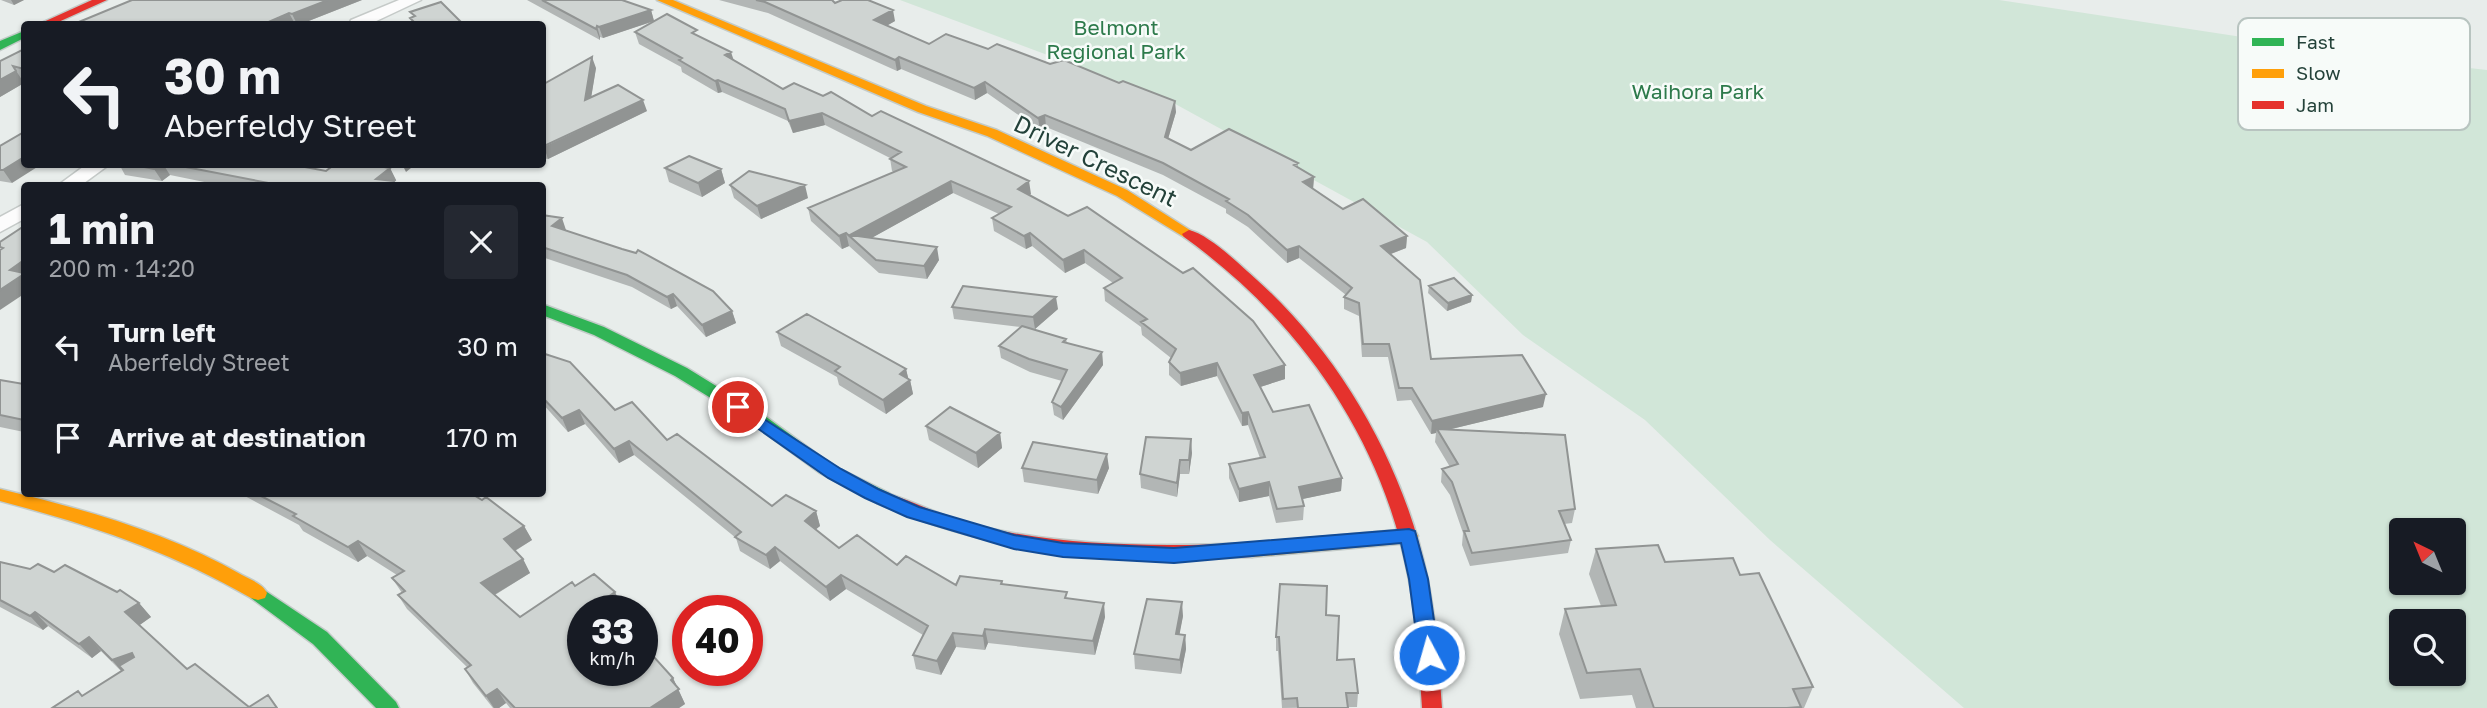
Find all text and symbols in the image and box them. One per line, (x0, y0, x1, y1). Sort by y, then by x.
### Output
park label: Belmont Regional Park (1046, 14, 1186, 64)
legend (2238, 18, 2470, 130)
text: Fast (2296, 30, 2335, 53)
text: 30 m (164, 46, 281, 105)
icon: left (49, 49, 140, 140)
text: Slow (2296, 61, 2341, 84)
park label: Waihora Park (1632, 78, 1765, 104)
text: Jam (2296, 93, 2334, 116)
text: Aberfeldy Street (164, 106, 417, 144)
street label: Driver Crescent (1010, 108, 1182, 212)
text: 1 min (49, 203, 155, 253)
button: close (444, 205, 518, 279)
text: 200 m · 14:20 (49, 254, 195, 282)
text: Turn left (108, 317, 216, 348)
icon: left (49, 328, 87, 366)
text: 30 m (457, 331, 518, 362)
text: Aberfeldy Street (108, 348, 290, 376)
pin (708, 377, 768, 437)
icon: arrive (719, 388, 757, 426)
icon: arrive (49, 419, 87, 457)
text: Arrive at destination (108, 422, 366, 453)
text: 170 m (446, 422, 518, 453)
north arrow (2389, 518, 2466, 595)
map controls (2389, 518, 2466, 686)
speed limit sign: 40 (672, 595, 763, 686)
button: search (2389, 609, 2466, 686)
text: 33 (591, 610, 634, 652)
position arrow (1392, 618, 1466, 692)
text: km/h (590, 647, 635, 669)

